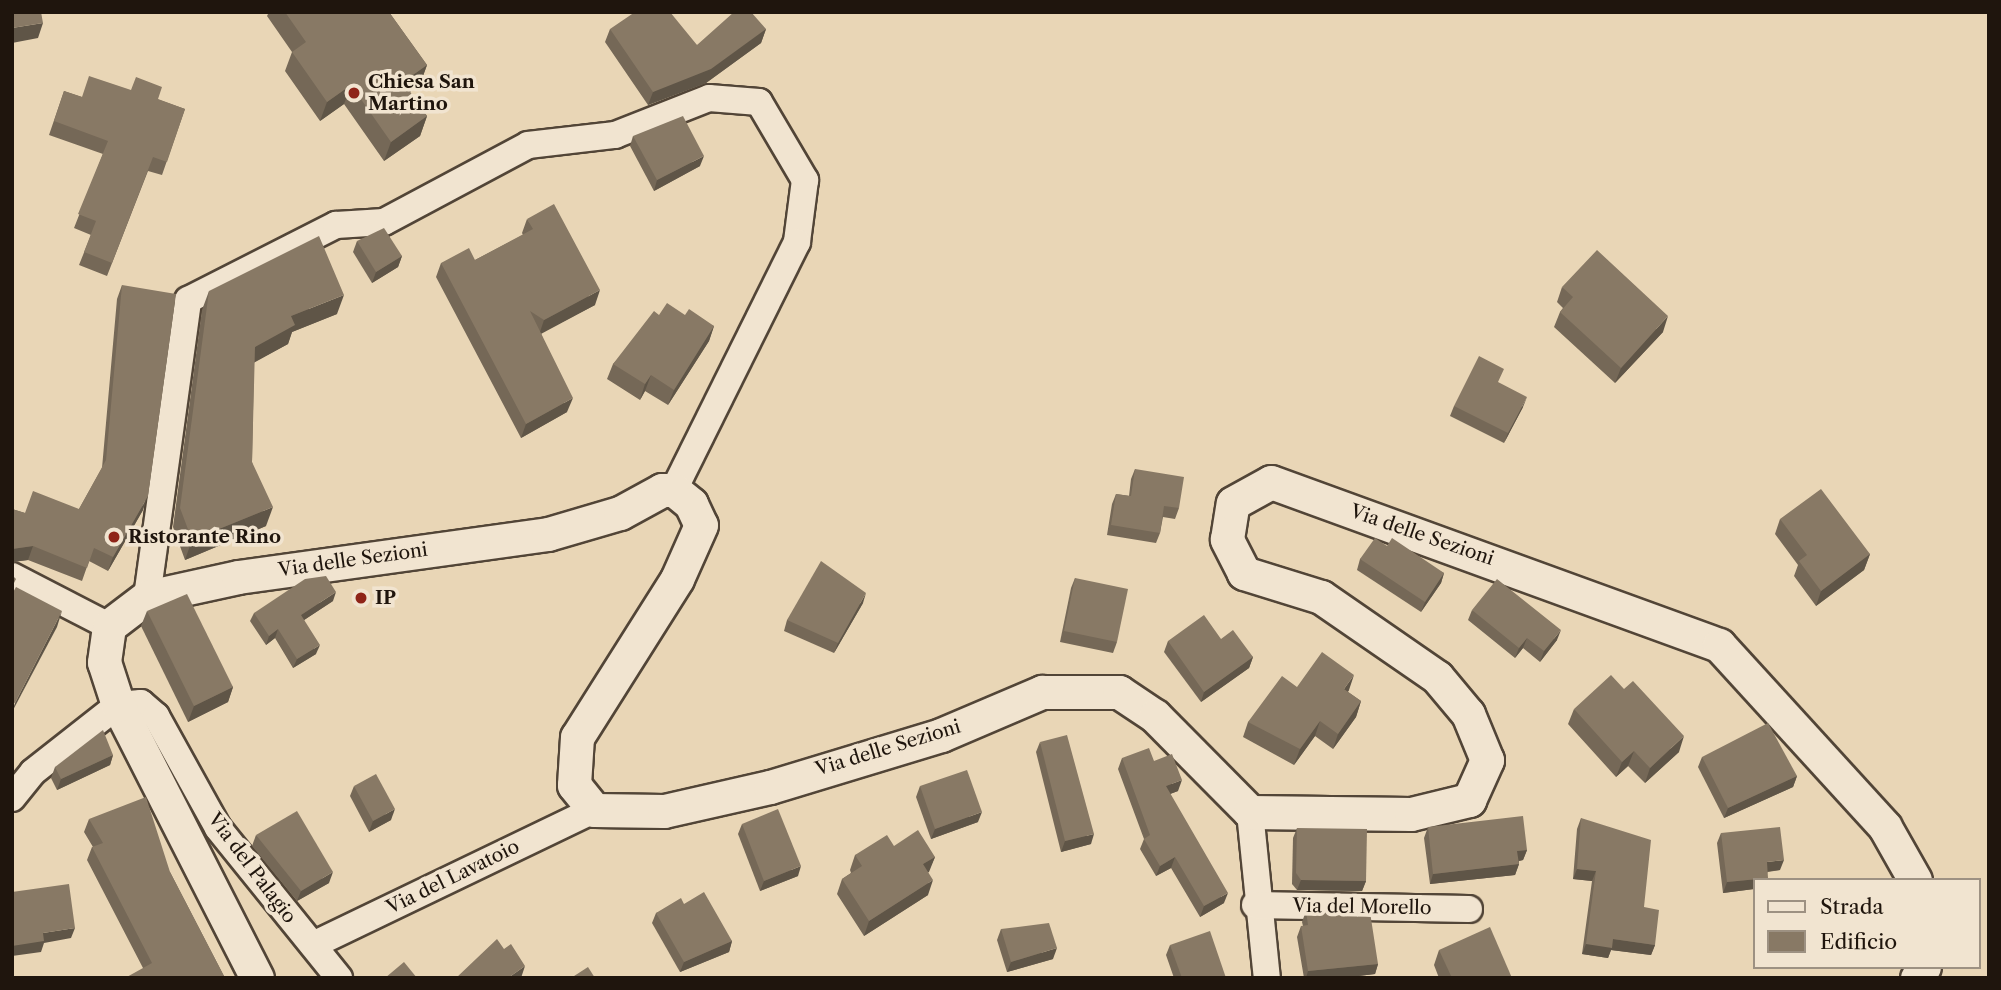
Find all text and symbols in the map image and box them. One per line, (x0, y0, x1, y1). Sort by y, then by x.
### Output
place label: Chiesa San Martino (368, 71, 475, 115)
marker: Chiesa San Martino (346, 85, 362, 101)
street label: Via delle Sezioni (1347, 500, 1497, 570)
place label: Ristorante Rino (128, 526, 281, 548)
marker: Ristorante Rino (106, 529, 122, 545)
street label: Via delle Sezioni (277, 538, 429, 582)
place label: IP (375, 587, 396, 609)
marker: IP (353, 590, 369, 606)
street label: Via delle Sezioni (813, 715, 963, 781)
street label: Via del Palagio (203, 808, 301, 928)
street label: Via del Lavatoio (383, 835, 523, 919)
legend (1752, 878, 1980, 969)
street label: Via del Morello (1292, 894, 1432, 920)
text: Strada (1820, 894, 1884, 919)
text: Edificio (1820, 929, 1897, 954)

